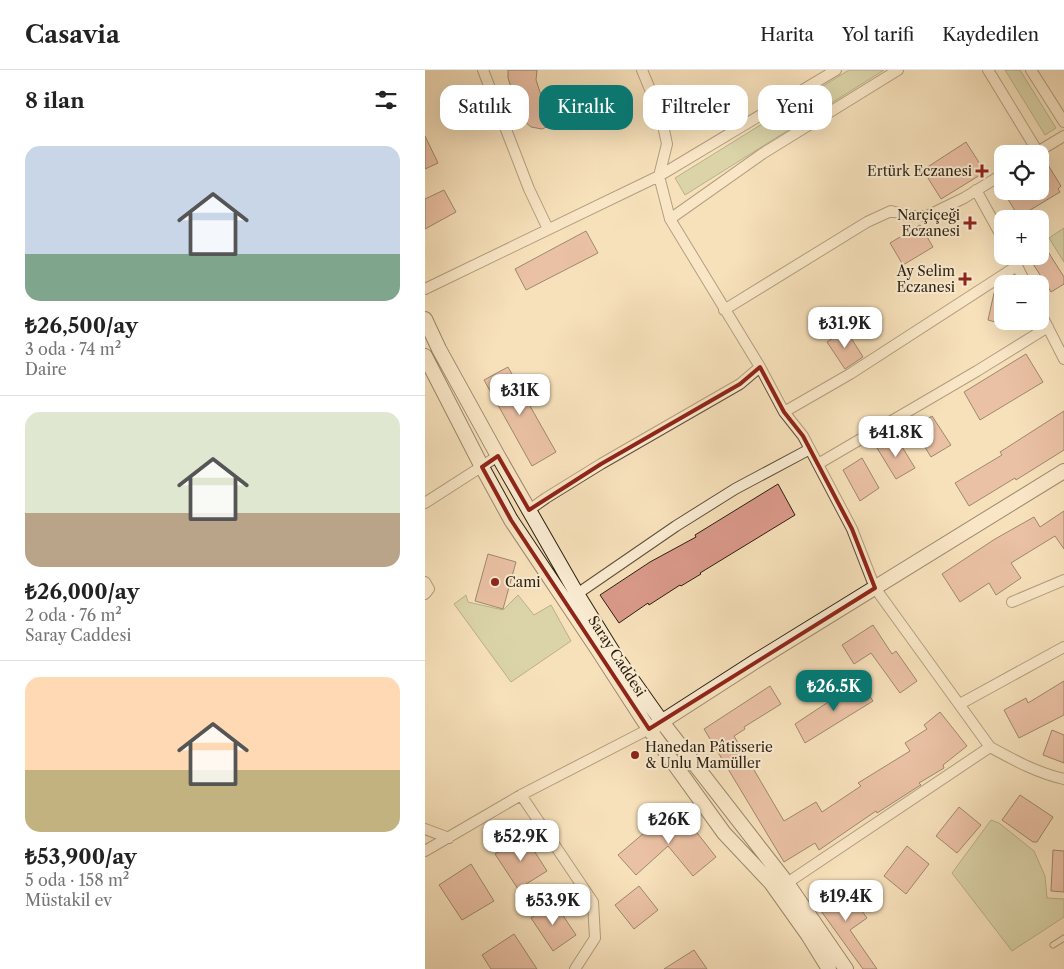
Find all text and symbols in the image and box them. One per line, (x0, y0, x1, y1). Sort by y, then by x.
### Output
text: Casavia (25, 20, 120, 49)
text: Harita (760, 24, 814, 46)
text: Yol tarifi (842, 24, 914, 46)
text: Kaydedilen (942, 24, 1039, 46)
chip: Satılık (440, 85, 529, 130)
chip: Kiralık (539, 85, 633, 130)
chip: Filtreler (643, 85, 748, 130)
chip: Yeni (758, 85, 832, 130)
icon: filters (372, 86, 400, 114)
text: 8 ilan (25, 88, 85, 113)
map controls (994, 145, 1049, 330)
button: locate (994, 145, 1049, 200)
place label: Ertürk Eczanesi (867, 162, 972, 180)
marker: Ertürk Eczanesi (976, 165, 988, 177)
icon: home (168, 179, 258, 269)
place label: Narçiçeği Eczanesi (897, 206, 960, 240)
button: + (994, 210, 1049, 265)
marker: Narçiçeği Eczanesi (964, 217, 976, 229)
place label: Ay Selim Eczanesi (896, 262, 955, 296)
marker: Ay Selim Eczanesi (959, 273, 971, 285)
button: − (994, 275, 1049, 330)
pin: ₺31.9K (804, 306, 886, 349)
text: ₺26,500/ay (25, 313, 138, 338)
text: ₺31.9K (819, 313, 871, 333)
text: 3 oda · 74 m² (25, 339, 121, 359)
text: Daire (25, 359, 67, 379)
pin: ₺31K (490, 374, 550, 416)
text: ₺31K (501, 380, 539, 400)
pin: ₺41.8K (855, 416, 937, 458)
text: ₺41.8K (870, 422, 922, 442)
icon: home (168, 444, 258, 534)
place label: Cami (505, 573, 540, 591)
marker: Cami (489, 576, 501, 588)
text: ₺26,000/ay (25, 579, 139, 604)
text: 2 oda · 76 m² (25, 605, 122, 625)
street label: Saray Caddesi (584, 612, 650, 700)
text: Saray Caddesi (25, 625, 131, 645)
pin: ₺26.5K (793, 670, 875, 712)
text: ₺26.5K (807, 676, 861, 696)
icon: home (168, 709, 258, 799)
place label: Hanedan Pâtisserie & Unlu Mamüller (645, 738, 773, 772)
marker: Hanedan Pâtisserie & Unlu Mamüller (629, 749, 641, 761)
pin: ₺26K (639, 802, 699, 845)
text: ₺26K (649, 809, 689, 829)
pin: ₺52.9K (480, 820, 562, 862)
text: ₺52.9K (494, 826, 548, 846)
text: ₺53,900/ay (25, 844, 137, 869)
text: 5 oda · 158 m² (25, 870, 129, 890)
pin: ₺19.4K (805, 880, 887, 922)
pin: ₺53.9K (512, 884, 594, 926)
text: ₺19.4K (820, 886, 872, 906)
text: Müstakil ev (25, 890, 112, 910)
text: ₺53.9K (526, 890, 580, 910)

